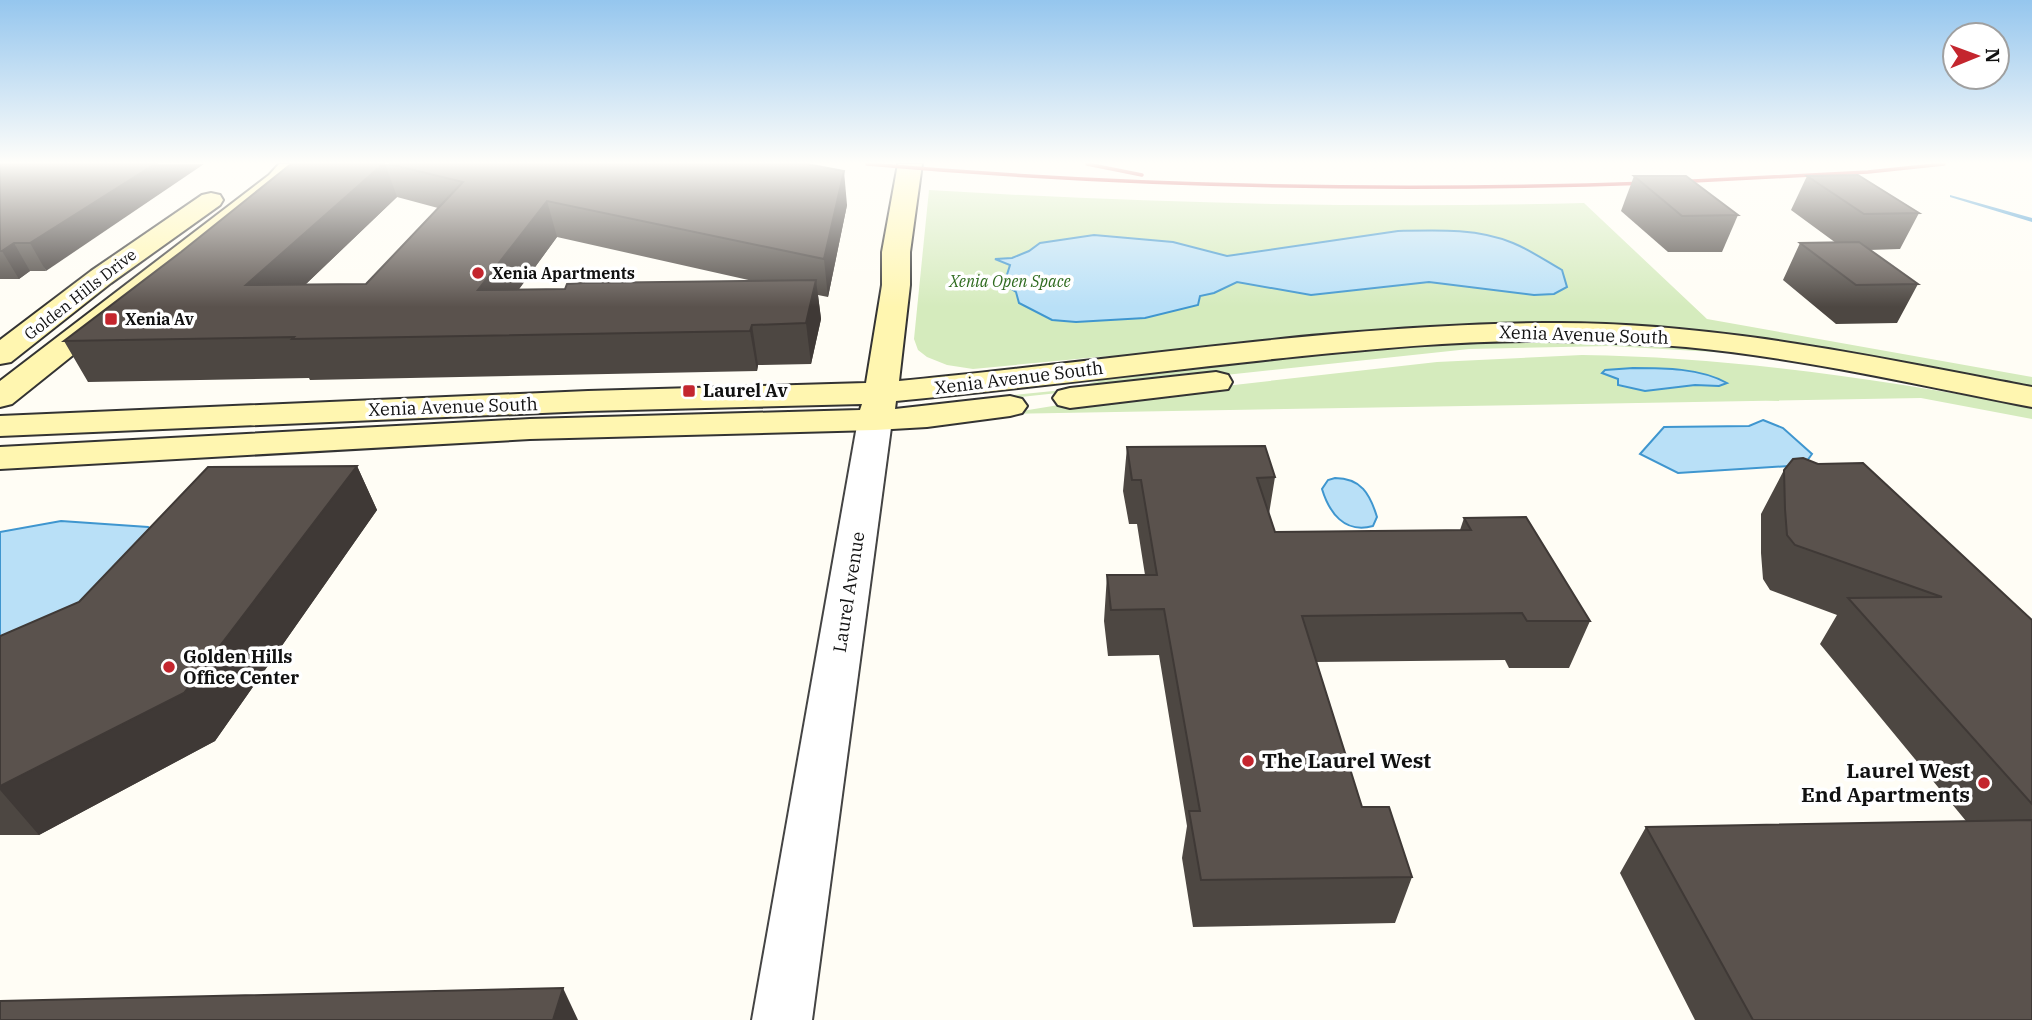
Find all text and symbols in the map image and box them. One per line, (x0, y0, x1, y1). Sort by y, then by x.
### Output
north arrow (1941, 21, 2011, 91)
text: N (1981, 48, 2005, 63)
street label: Golden Hills Drive (20, 244, 140, 344)
place label: Xenia Apartments (492, 263, 635, 283)
marker: Xenia Apartments (470, 265, 486, 281)
park label: Xenia Open Space (948, 271, 1071, 291)
place label: Xenia Av (125, 309, 194, 329)
marker: Xenia Av (103, 311, 119, 327)
street label: Xenia Avenue South (1499, 320, 1669, 349)
street label: Xenia Avenue South (933, 356, 1104, 399)
place label: Laurel Av (703, 379, 788, 402)
marker: Laurel Av (681, 383, 697, 399)
street label: Xenia Avenue South (368, 392, 538, 421)
street label: Laurel Avenue (828, 530, 869, 654)
place label: Golden Hills Office Center (183, 645, 299, 689)
marker: Golden Hills Office Center (161, 659, 177, 675)
place label: The Laurel West (1262, 746, 1431, 774)
marker: The Laurel West (1240, 753, 1256, 769)
place label: Laurel West End Apartments (1801, 756, 1970, 808)
marker: Laurel West End Apartments (1976, 775, 1992, 791)

